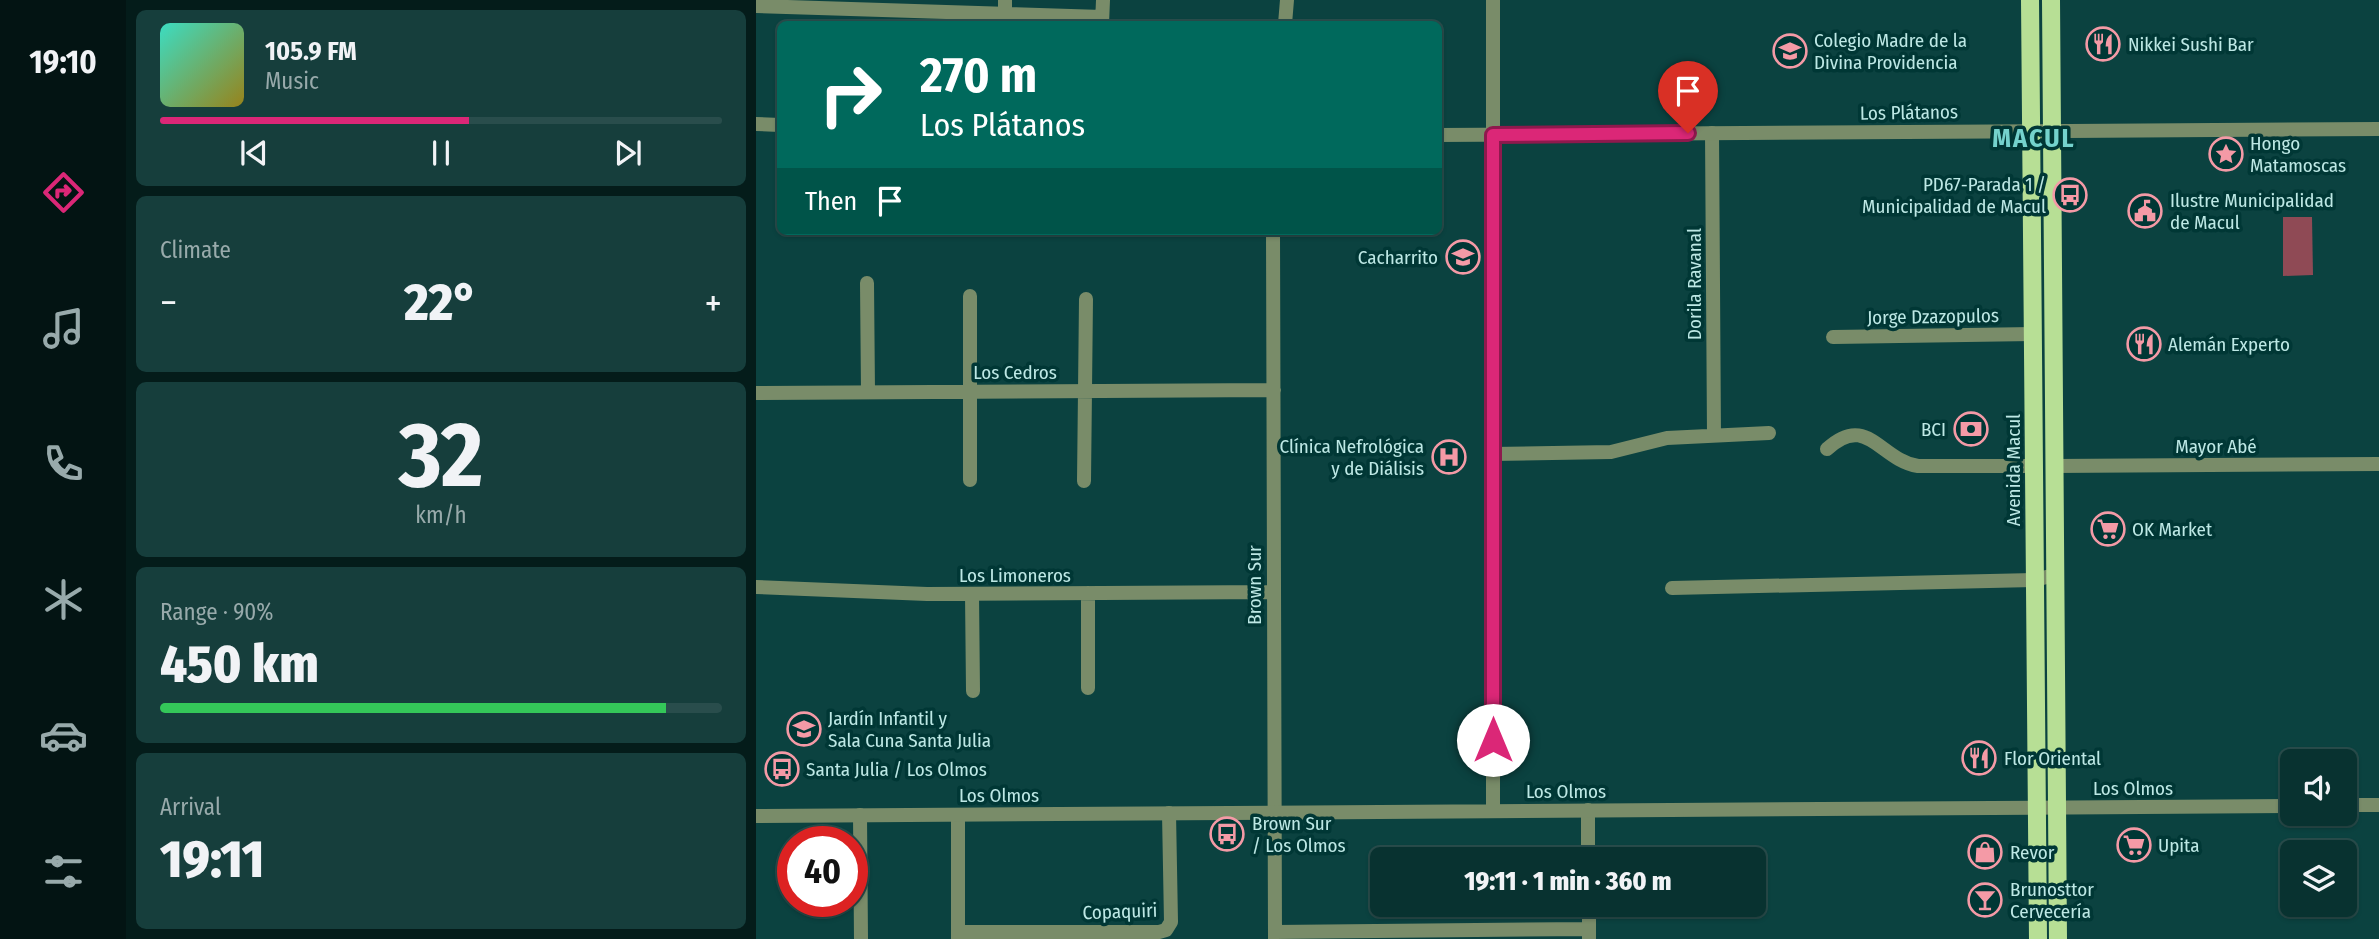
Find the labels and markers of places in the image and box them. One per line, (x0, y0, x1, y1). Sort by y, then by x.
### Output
restaurant icon: Nikkei Sushi Bar (2084, 25, 2122, 63)
place label: Colegio Madre de la Divina Providencia (1814, 29, 1967, 74)
school or university icon: Colegio Madre de la Divina Providencia (1771, 32, 1809, 70)
place label: Nikkei Sushi Bar (2128, 33, 2254, 56)
pin (1658, 61, 1718, 133)
place label: Hongo Matamoscas (2250, 132, 2346, 177)
place icon: Hongo Matamoscas (2207, 135, 2245, 173)
place label: PD67-Parada 1 / Municipalidad de Macul (1862, 173, 2046, 218)
bus stop icon: PD67-Parada 1 / Municipalidad de Macul (2051, 176, 2089, 214)
place label: Ilustre Municipalidad de Macul (2170, 189, 2334, 234)
public building icon: Ilustre Municipalidad de Macul (2126, 192, 2164, 230)
school or university icon: Cacharrito (1444, 238, 1482, 276)
place label: Cacharrito (1358, 246, 1438, 269)
restaurant icon: Alemán Experto (2125, 325, 2163, 363)
place label: Alemán Experto (2168, 333, 2290, 356)
bank icon: BCI (1952, 410, 1990, 448)
place label: BCI (1921, 418, 1946, 441)
place label: Clínica Nefrológica y de Diálisis (1280, 435, 1424, 480)
hospital icon: Clínica Nefrológica y de Diálisis (1430, 438, 1468, 476)
supermarket icon: OK Market (2089, 510, 2127, 548)
place label: OK Market (2132, 518, 2213, 541)
place label: Jardín Infantil y Sala Cuna Santa Julia (828, 707, 991, 752)
school or university icon: Jardín Infantil y Sala Cuna Santa Julia (785, 710, 823, 748)
restaurant icon: Flor Oriental (1960, 739, 1998, 777)
place label: Flor Oriental (2004, 747, 2101, 770)
bus stop icon: Santa Julia / Los Olmos (763, 750, 801, 788)
place label: Santa Julia / Los Olmos (806, 758, 987, 781)
place label: Brown Sur / Los Olmos (1252, 812, 1346, 857)
bus stop icon: Brown Sur / Los Olmos (1208, 815, 1246, 853)
supermarket icon: Upita (2115, 826, 2153, 864)
shop icon: Revor (1966, 833, 2004, 871)
place label: Upita (2158, 834, 2199, 857)
place label: Revor (2010, 841, 2055, 864)
place label: Brunosttor Cervecería (2010, 878, 2094, 923)
bar icon: Brunosttor Cervecería (1966, 881, 2004, 919)

